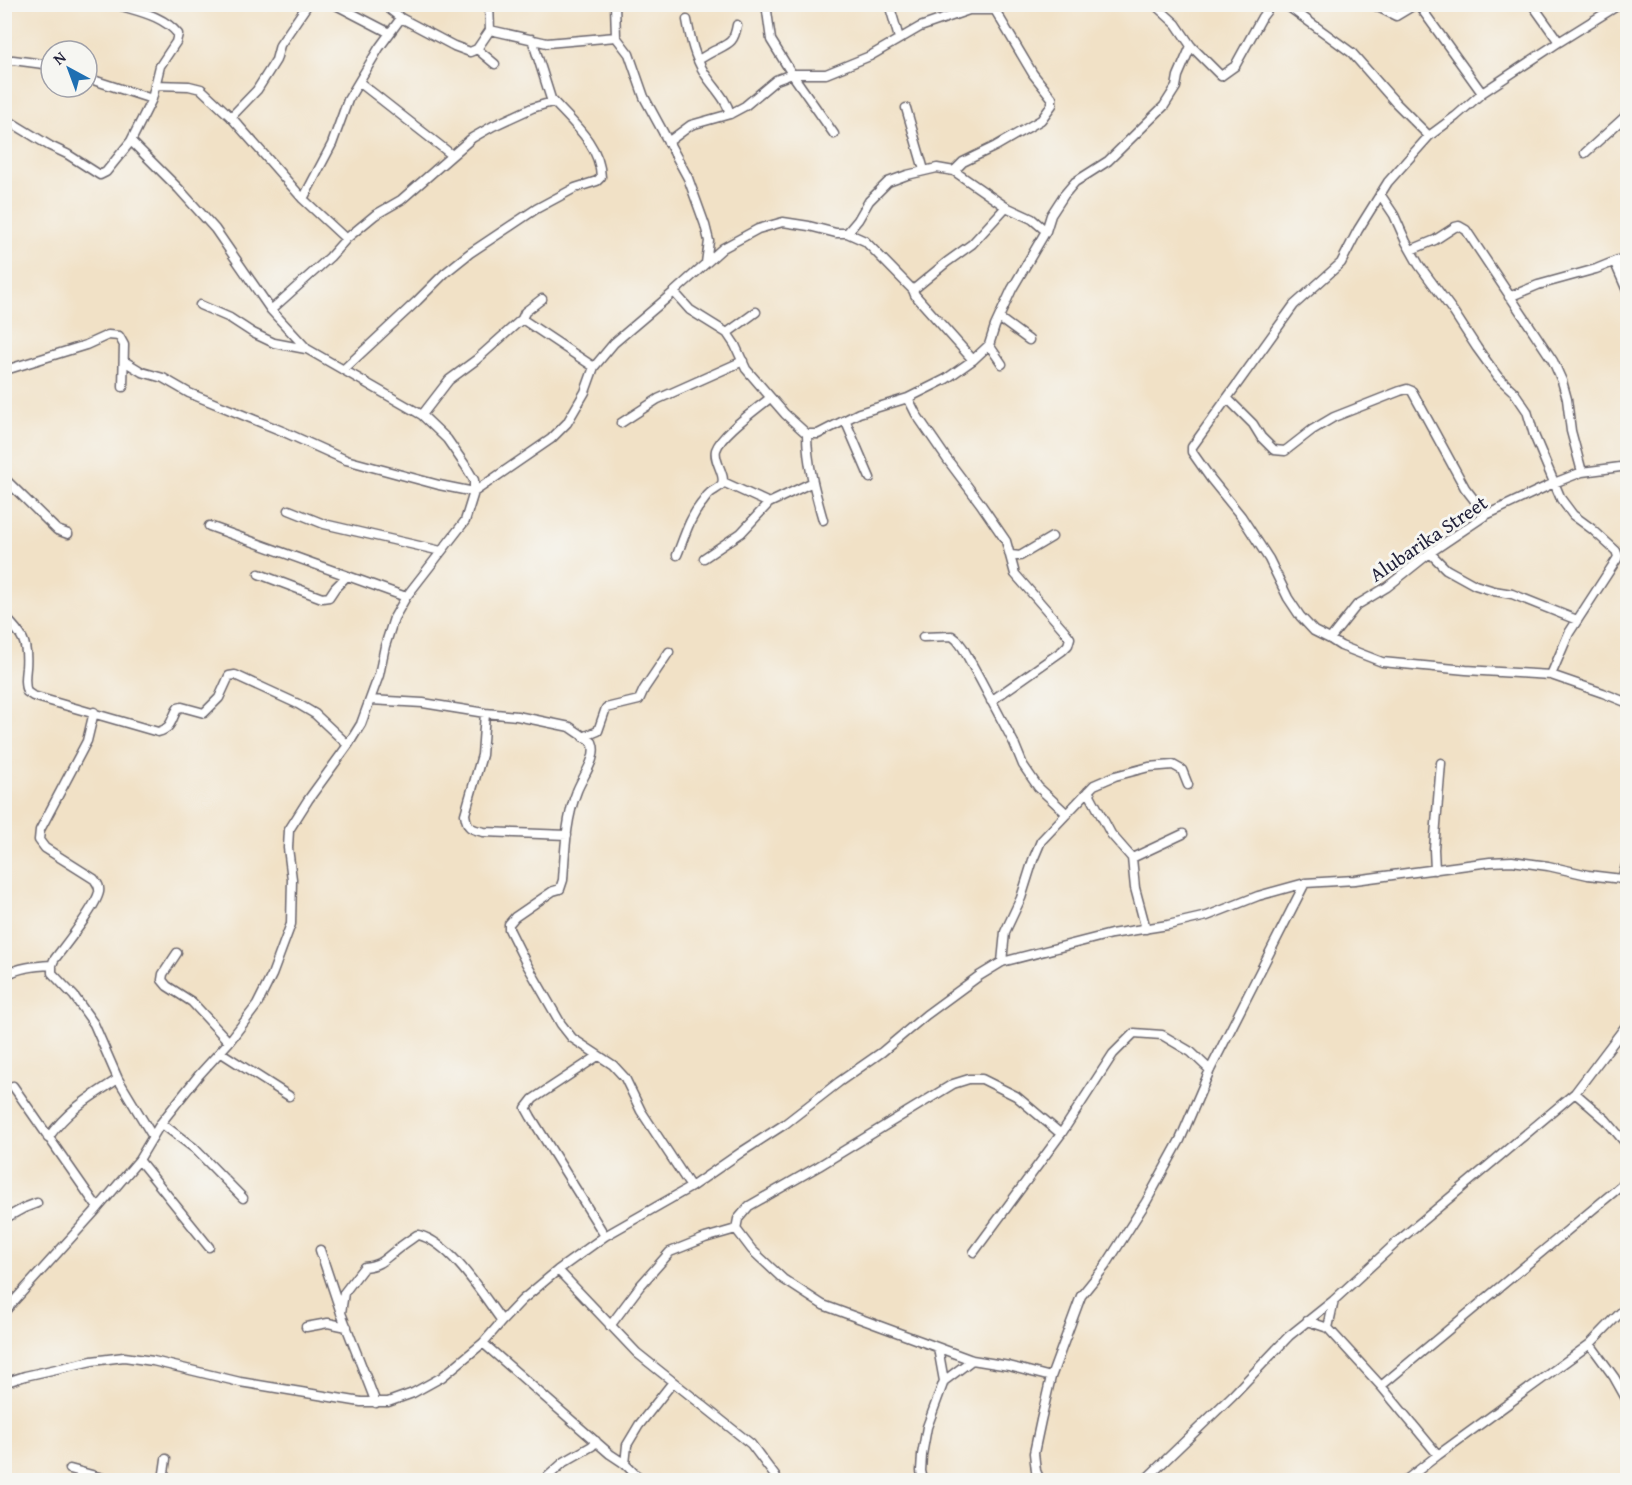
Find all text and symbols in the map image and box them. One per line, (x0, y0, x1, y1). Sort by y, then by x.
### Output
north arrow (39, 39, 99, 99)
text: N (47, 45, 71, 70)
street label: Alubarika Street (1363, 488, 1493, 588)

